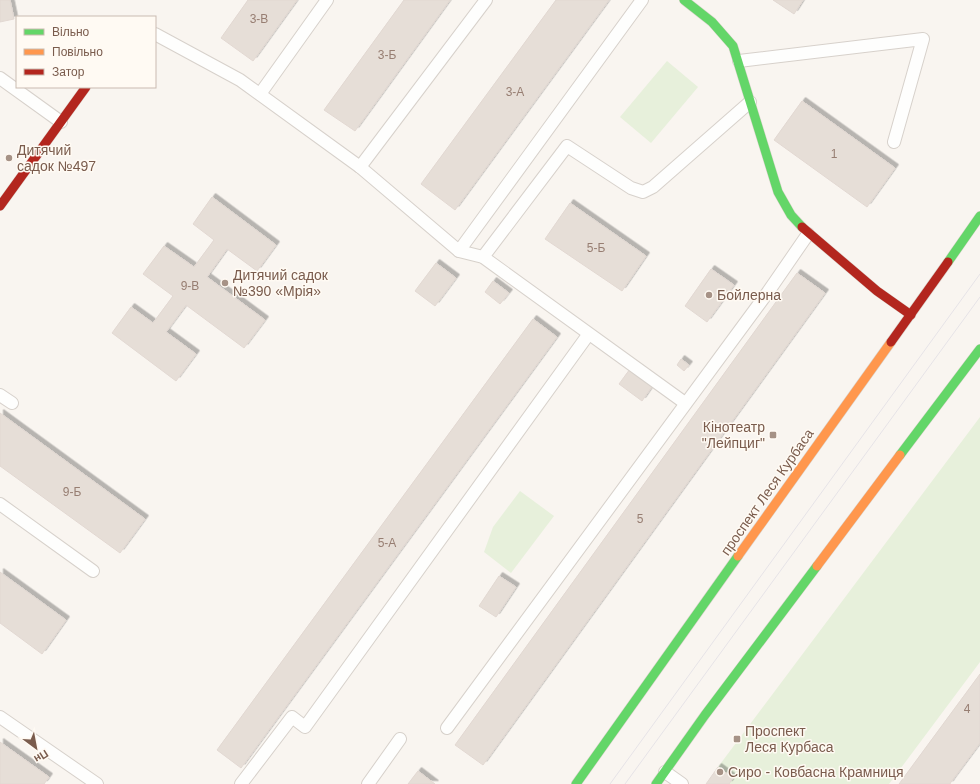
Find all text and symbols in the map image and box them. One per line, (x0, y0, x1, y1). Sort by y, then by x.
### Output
house number: 3-В (250, 12, 268, 26)
legend (16, 16, 156, 88)
text: Вільно (52, 25, 90, 39)
text: Повільно (52, 45, 103, 59)
house number: 3-Б (378, 48, 396, 62)
text: Затор (52, 65, 85, 79)
house number: 3-А (506, 85, 524, 99)
place label: Дитячий садок №497 (17, 142, 96, 174)
house number: 1 (831, 147, 838, 161)
marker: Дитячий садок №497 (4, 153, 14, 163)
house number: 5-Б (587, 241, 605, 255)
place label: Дитячий садок №390 «Мрія» (233, 267, 329, 299)
marker: Дитячий садок №390 «Мрія» (220, 278, 230, 288)
house number: 9-В (181, 279, 199, 293)
place label: Бойлерна (717, 287, 781, 303)
marker: Бойлерна (704, 290, 714, 300)
place label: Кінотеатр "Лейпциг" (702, 419, 765, 451)
street label: проспект Леся Курбаса (717, 426, 817, 558)
marker: Кінотеатр "Лейпциг" (768, 430, 778, 440)
house number: 9-Б (63, 485, 81, 499)
house number: 5 (637, 512, 644, 526)
house number: 5-А (378, 536, 396, 550)
house number: 4 (964, 702, 971, 716)
place label: Проспект Леся Курбаса (745, 723, 834, 755)
north arrow (16, 728, 56, 768)
marker: Проспект Леся Курбаса (732, 734, 742, 744)
text: Пн (32, 748, 51, 765)
place label: Сиро - Ковбасна Крамниця (728, 764, 904, 780)
marker: Сиро - Ковбасна Крамниця (715, 767, 725, 777)

